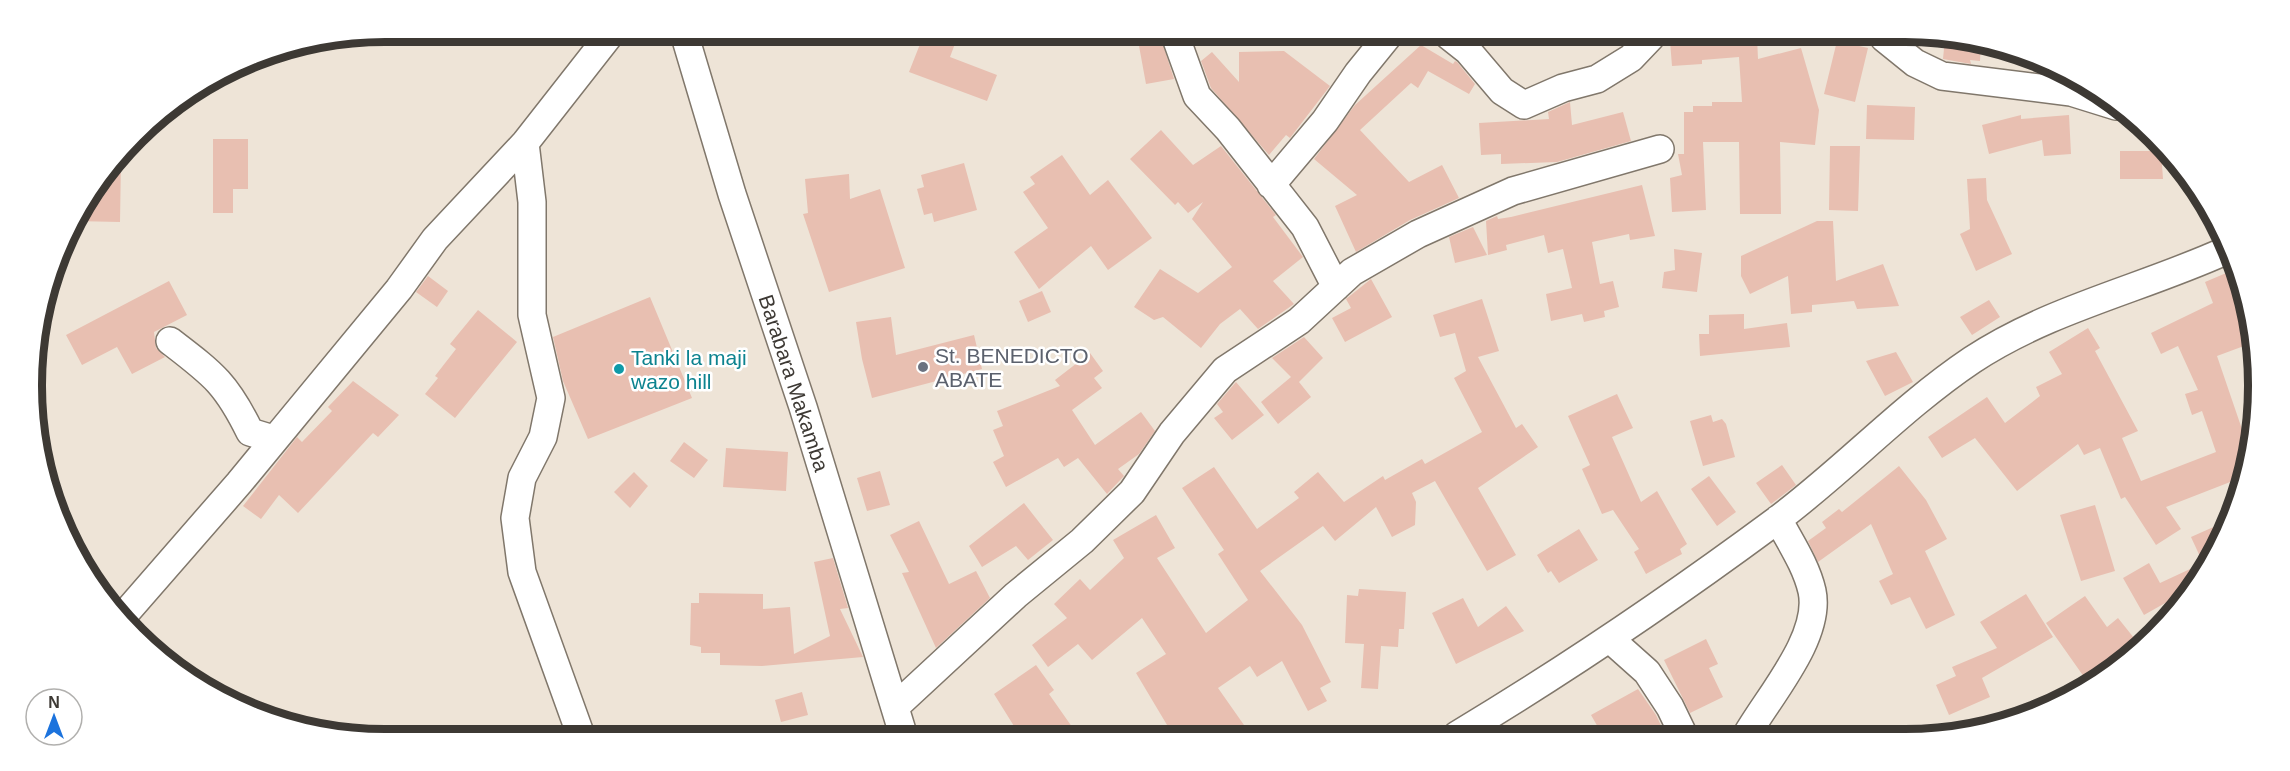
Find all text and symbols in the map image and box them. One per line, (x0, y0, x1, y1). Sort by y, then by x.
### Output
street label: Barabara Makamba (755, 292, 834, 475)
place label: St. BENEDICTO ABATE (935, 344, 1089, 391)
place label: Tanki la maji wazo hill (630, 346, 747, 393)
marker: St. BENEDICTO ABATE (916, 360, 930, 374)
marker: Tanki la maji wazo hill (612, 362, 626, 376)
north arrow (24, 687, 84, 747)
text: N (48, 694, 60, 711)

